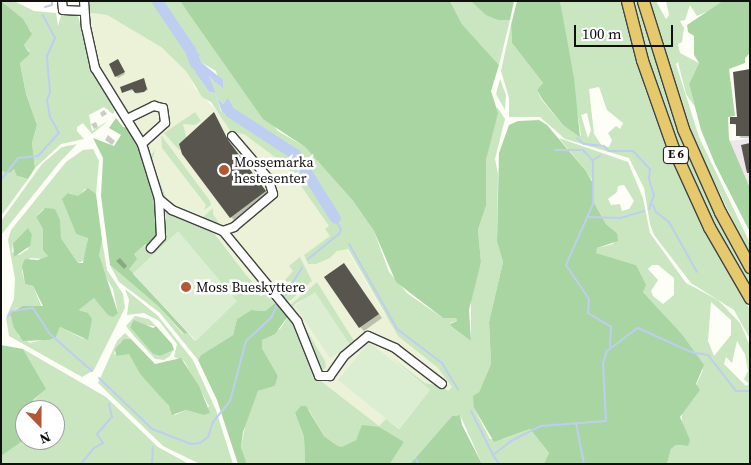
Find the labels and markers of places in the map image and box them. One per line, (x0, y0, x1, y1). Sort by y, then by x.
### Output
place label: Mossemarka hestesenter (234, 154, 314, 186)
marker: Mossemarka hestesenter (218, 164, 230, 176)
place label: Moss Bueskyttere (196, 279, 305, 295)
marker: Moss Bueskyttere (180, 281, 192, 293)

